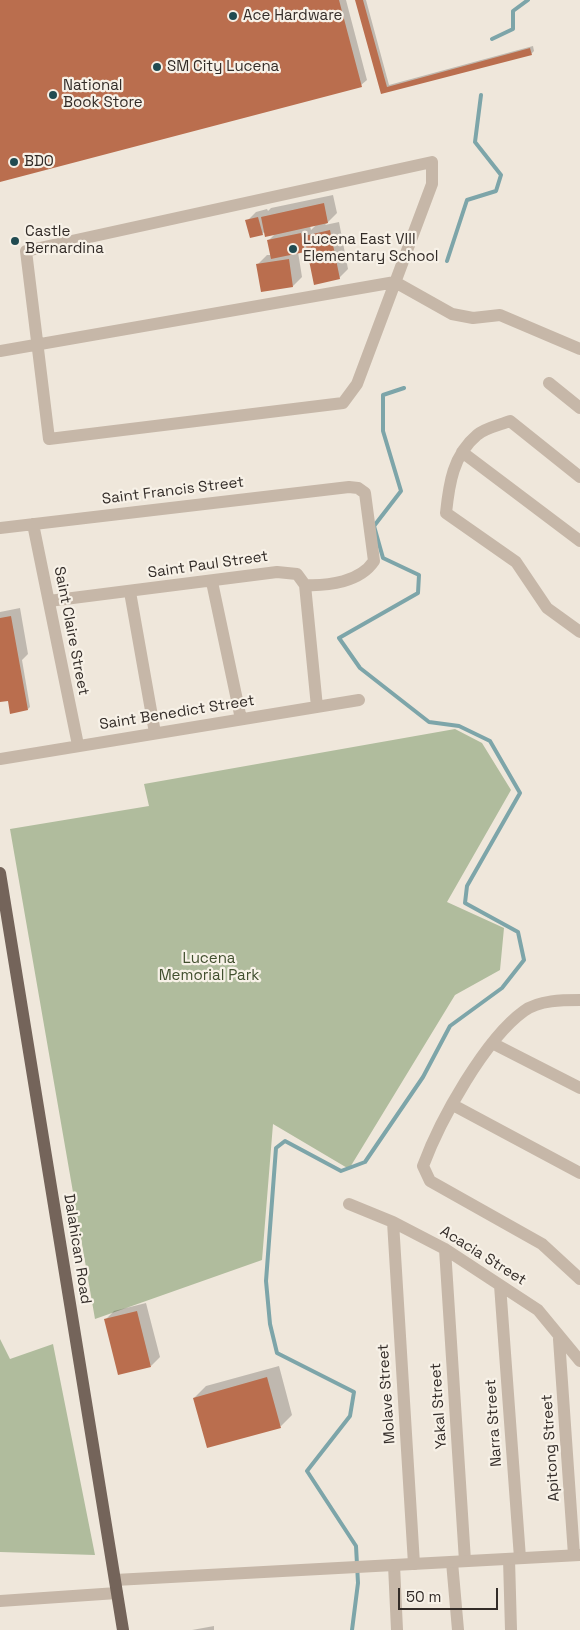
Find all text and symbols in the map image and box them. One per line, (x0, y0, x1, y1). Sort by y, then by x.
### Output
place label: Ace Hardware (243, 7, 342, 25)
marker: Ace Hardware (227, 10, 239, 22)
place label: SM City Lucena (167, 58, 279, 76)
marker: SM City Lucena (151, 61, 163, 73)
place label: National Book Store (63, 77, 143, 112)
marker: National Book Store (47, 89, 59, 101)
place label: BDO (24, 153, 54, 171)
marker: BDO (8, 156, 20, 168)
place label: Castle Bernardina (25, 223, 104, 258)
place label: Lucena East VIII Elementary School (303, 231, 439, 266)
marker: Castle Bernardina (9, 235, 21, 247)
marker: Lucena East VIII Elementary School (287, 243, 299, 255)
street label: Saint Francis Street (101, 473, 245, 509)
street label: Saint Paul Street (147, 548, 269, 582)
street label: Saint Claire Street (50, 565, 92, 697)
street label: Saint Benedict Street (98, 692, 256, 734)
park label: Lucena Memorial Park (159, 950, 259, 985)
street label: Dalahican Road (59, 1193, 95, 1305)
street label: Acacia Street (437, 1222, 529, 1290)
street label: Molave Street (375, 1343, 399, 1445)
street label: Yakal Street (427, 1362, 451, 1450)
street label: Narra Street (482, 1378, 506, 1468)
street label: Apitong Street (538, 1394, 564, 1502)
scale bar (400, 1578, 500, 1610)
text: 50 m (406, 1587, 441, 1606)

